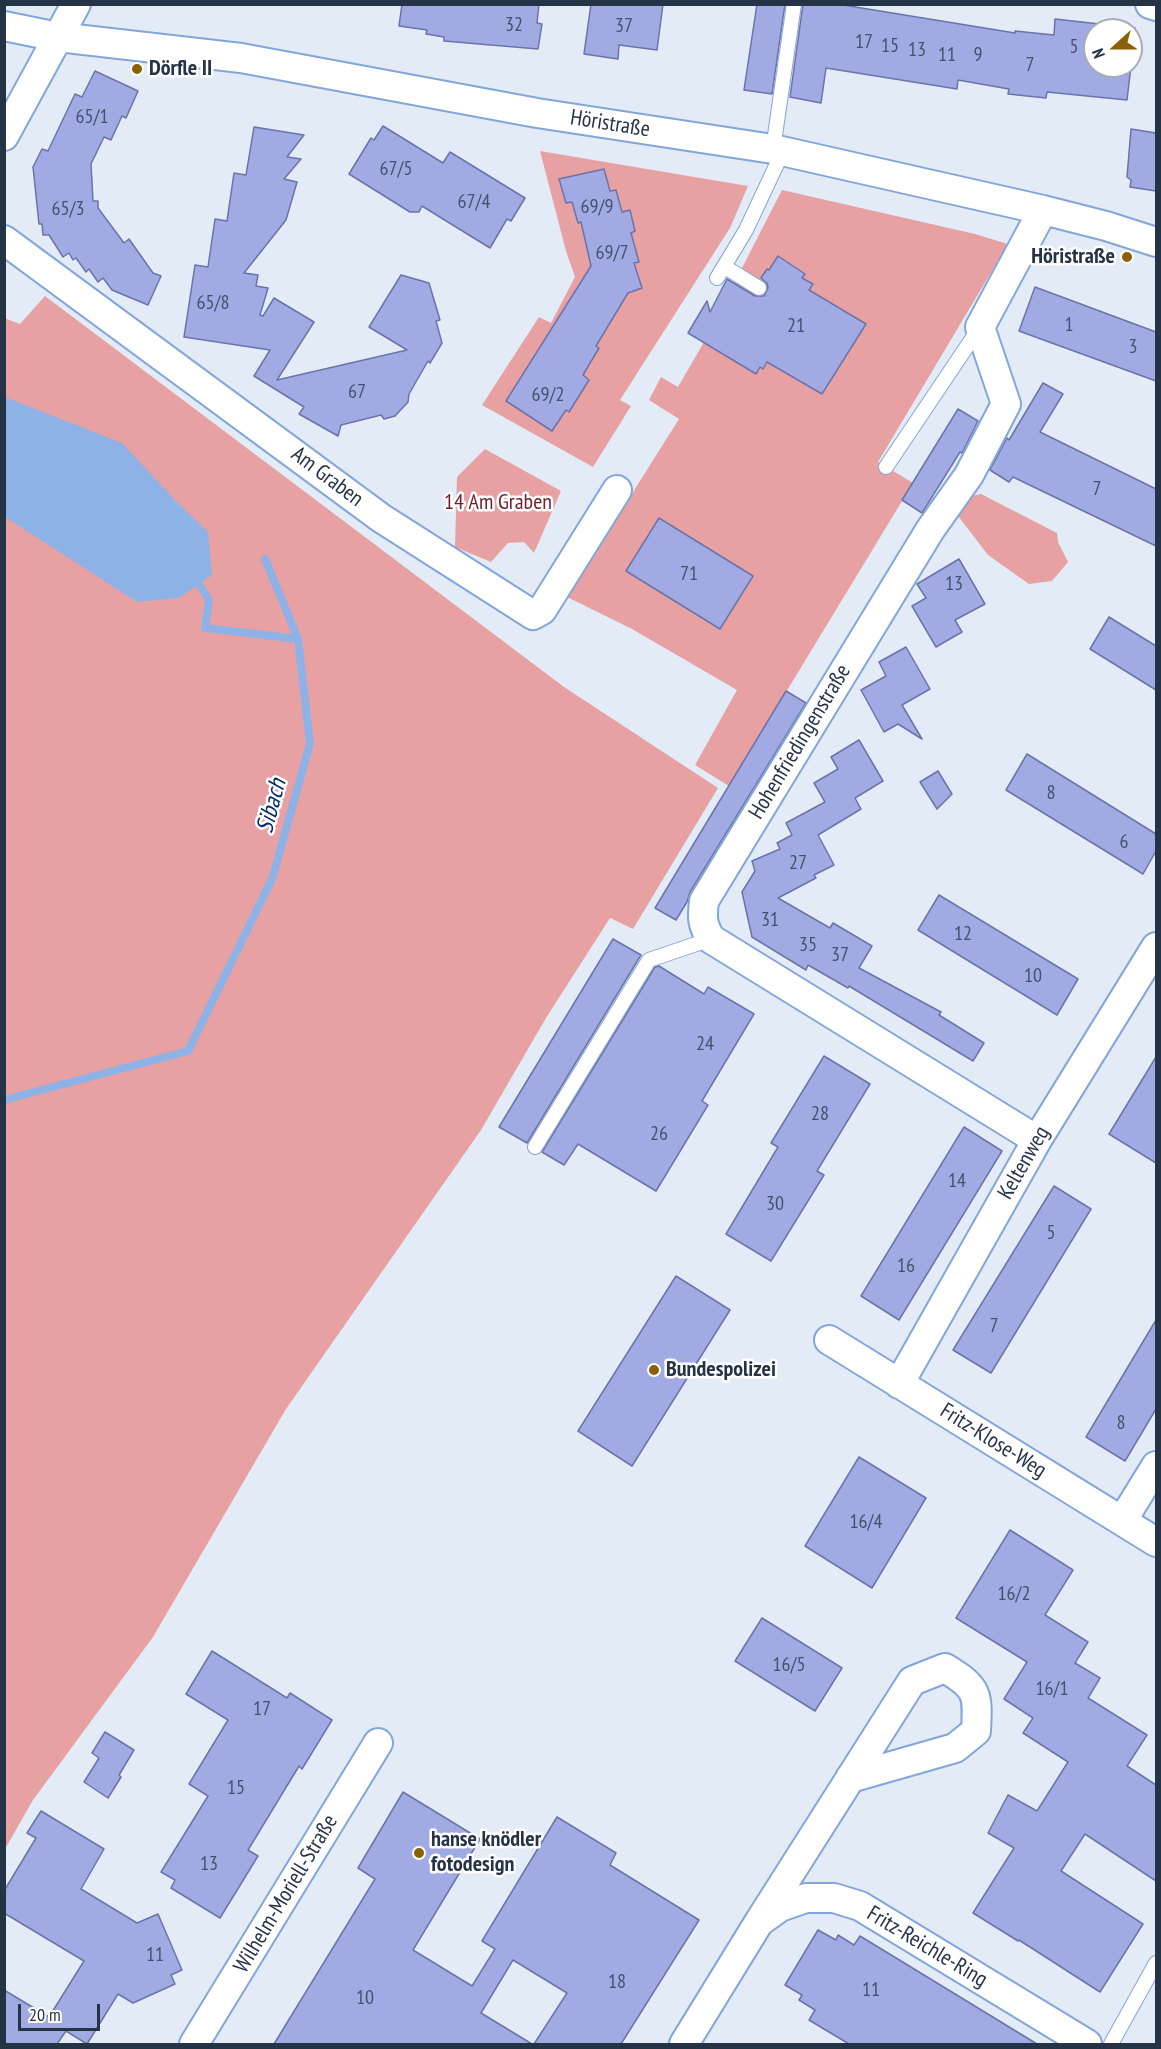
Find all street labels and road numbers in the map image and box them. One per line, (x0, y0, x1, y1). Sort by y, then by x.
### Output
street label: Höristraße (568, 105, 652, 143)
street label: Am Graben (286, 441, 368, 513)
street label: Hohenfriedingenstraße (743, 660, 857, 824)
street label: Keltenweg (993, 1122, 1055, 1204)
street label: Fritz-Klose-Weg (935, 1398, 1051, 1484)
street label: Wilhelm-Moriell-Straße (228, 1810, 344, 1978)
street label: Fritz-Reichle-Ring (862, 1901, 992, 1993)

